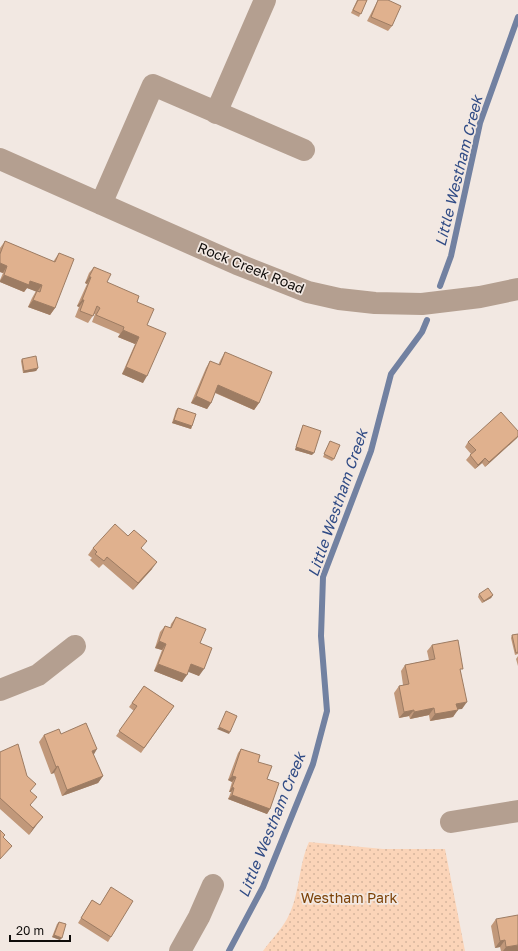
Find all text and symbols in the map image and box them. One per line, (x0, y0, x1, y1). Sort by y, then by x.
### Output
water label: Little Westham Creek (431, 92, 486, 248)
street label: Rock Creek Road (195, 238, 307, 297)
water label: Little Westham Creek (303, 425, 371, 579)
water label: Little Westham Creek (234, 748, 309, 900)
park label: Westham Park (301, 889, 397, 906)
scale bar (10, 917, 70, 943)
text: 20 m (16, 923, 44, 938)

